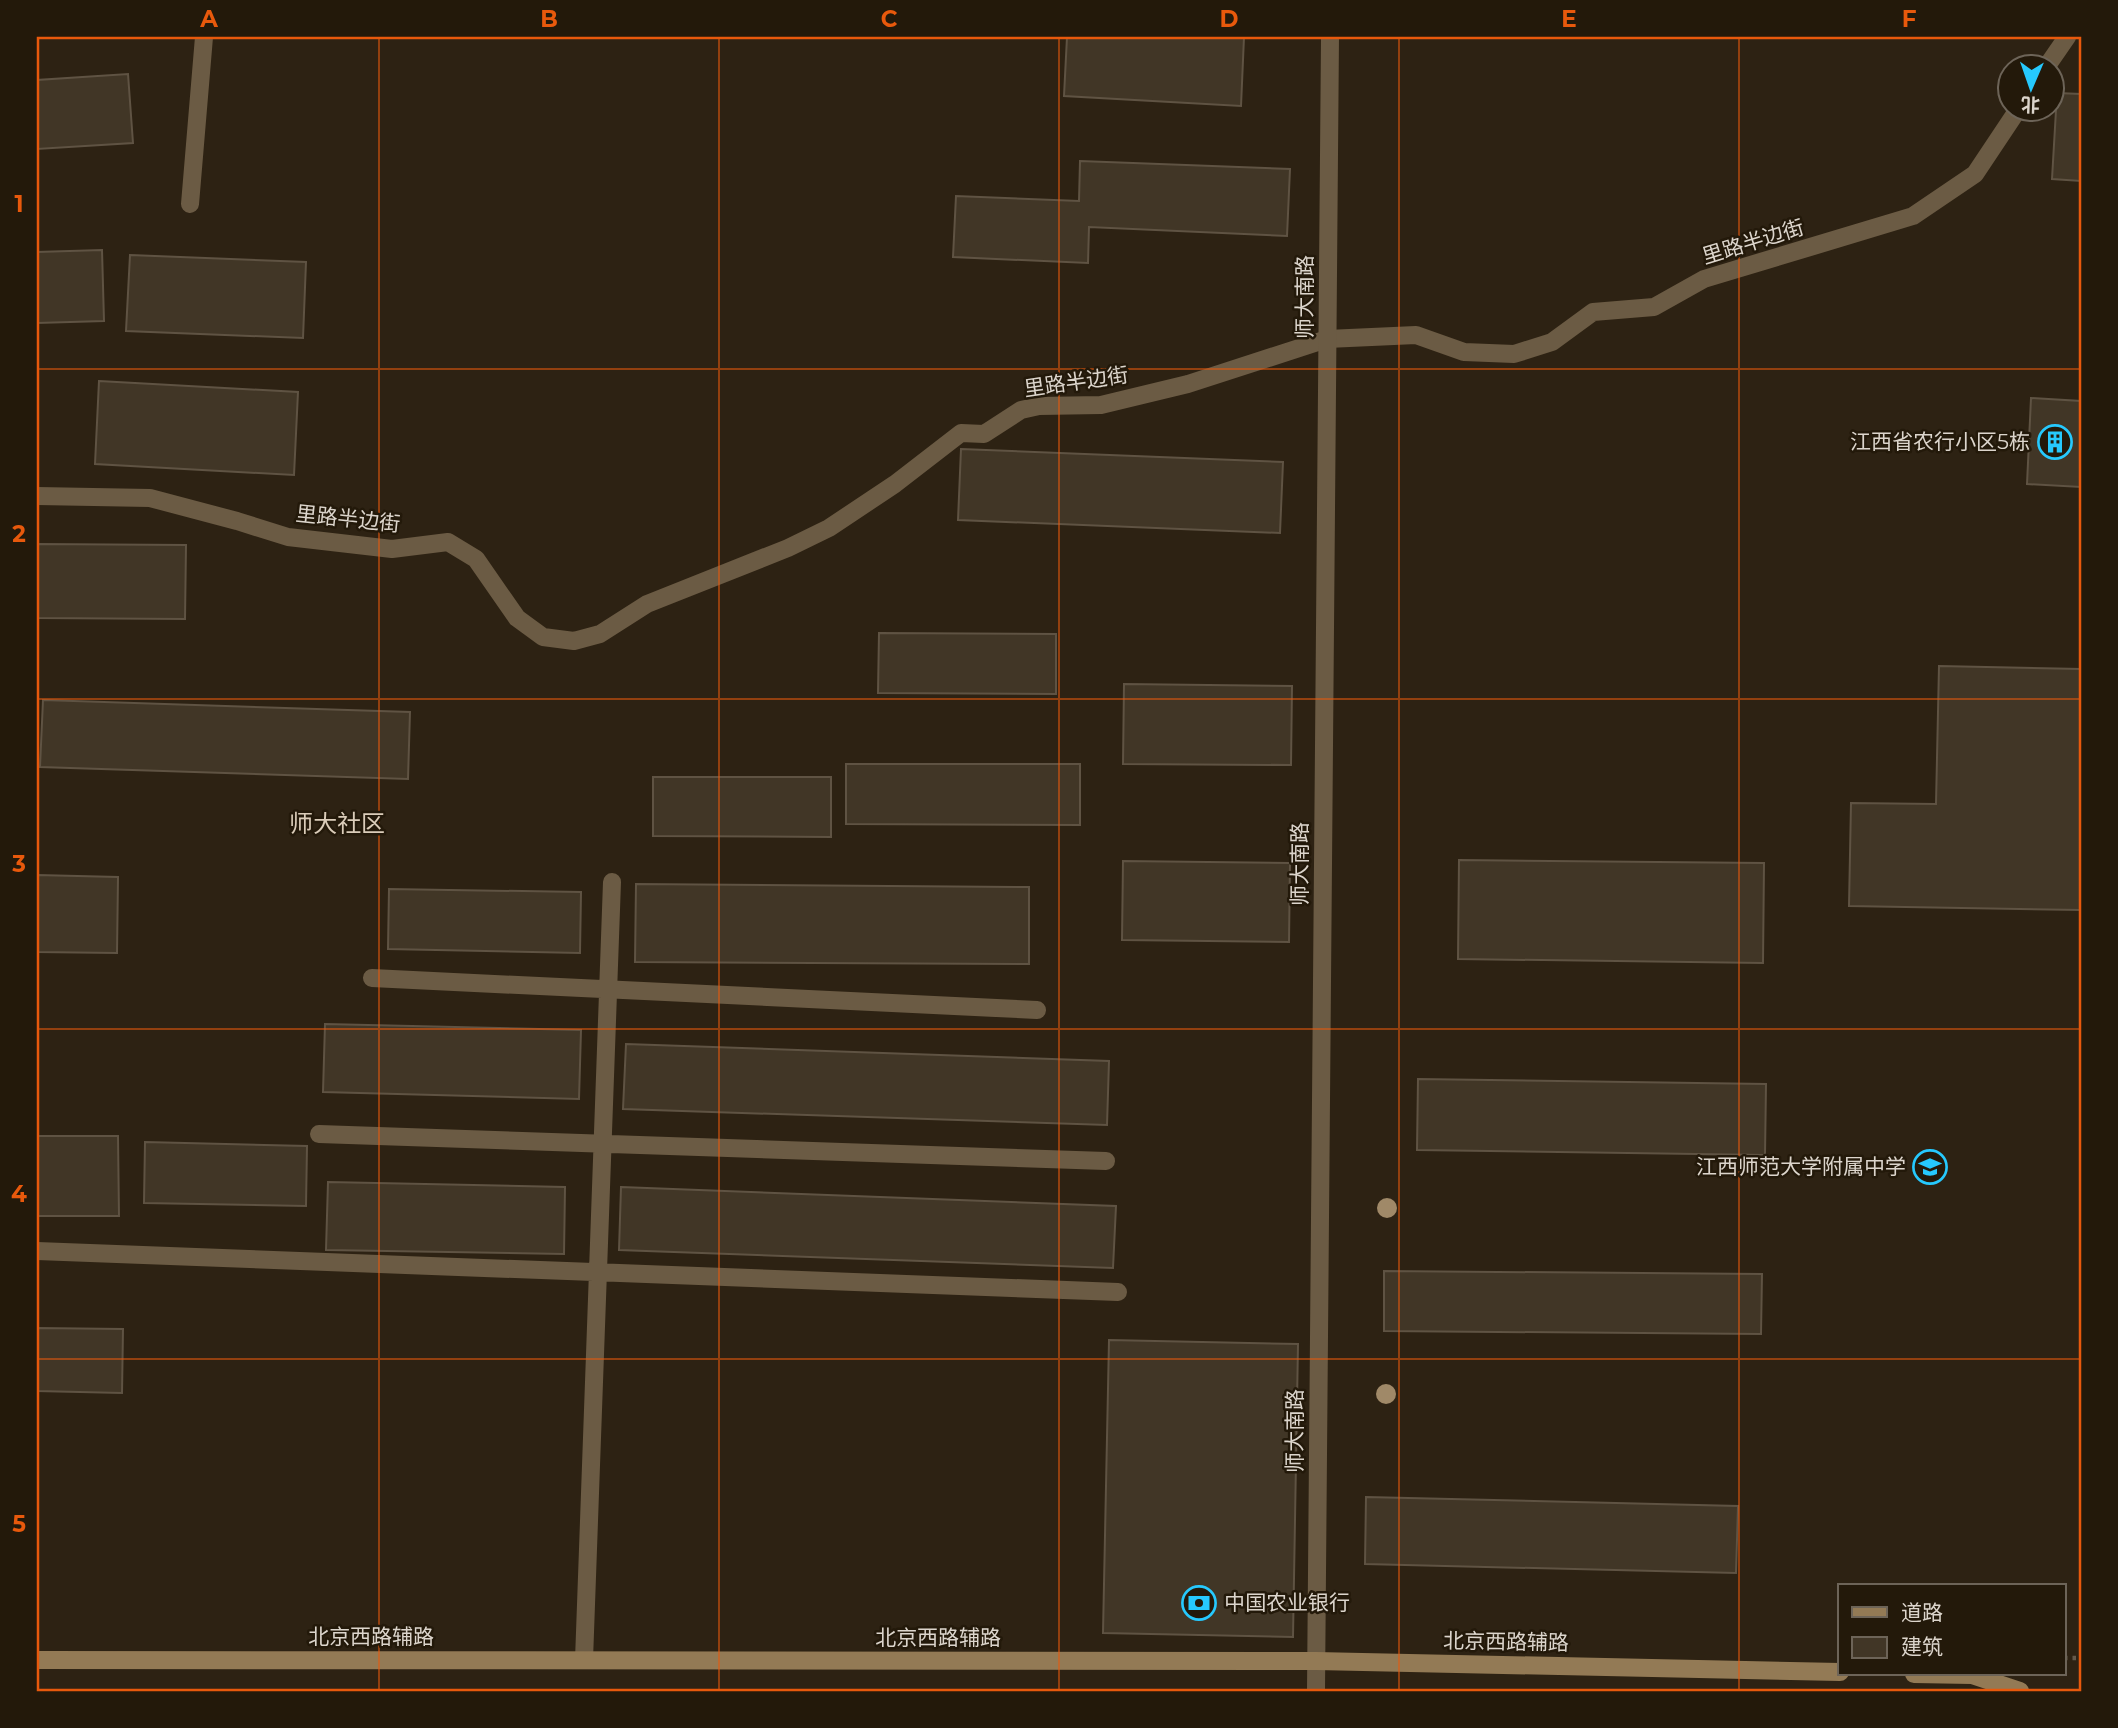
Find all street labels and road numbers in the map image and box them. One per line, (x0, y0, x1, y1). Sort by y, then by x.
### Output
street label: 里路半边街 (1699, 214, 1807, 269)
street label: 师大南路 (1292, 255, 1317, 339)
street label: 里路半边街 (1022, 362, 1130, 401)
street label: 里路半边街 (295, 501, 402, 536)
street label: 师大南路 (1287, 822, 1312, 906)
street label: 师大南路 (1282, 1389, 1307, 1473)
street label: 北京西路辅路 (308, 1624, 434, 1649)
street label: 北京西路辅路 (875, 1625, 1001, 1650)
street label: 北京西路辅路 (1443, 1628, 1569, 1655)

